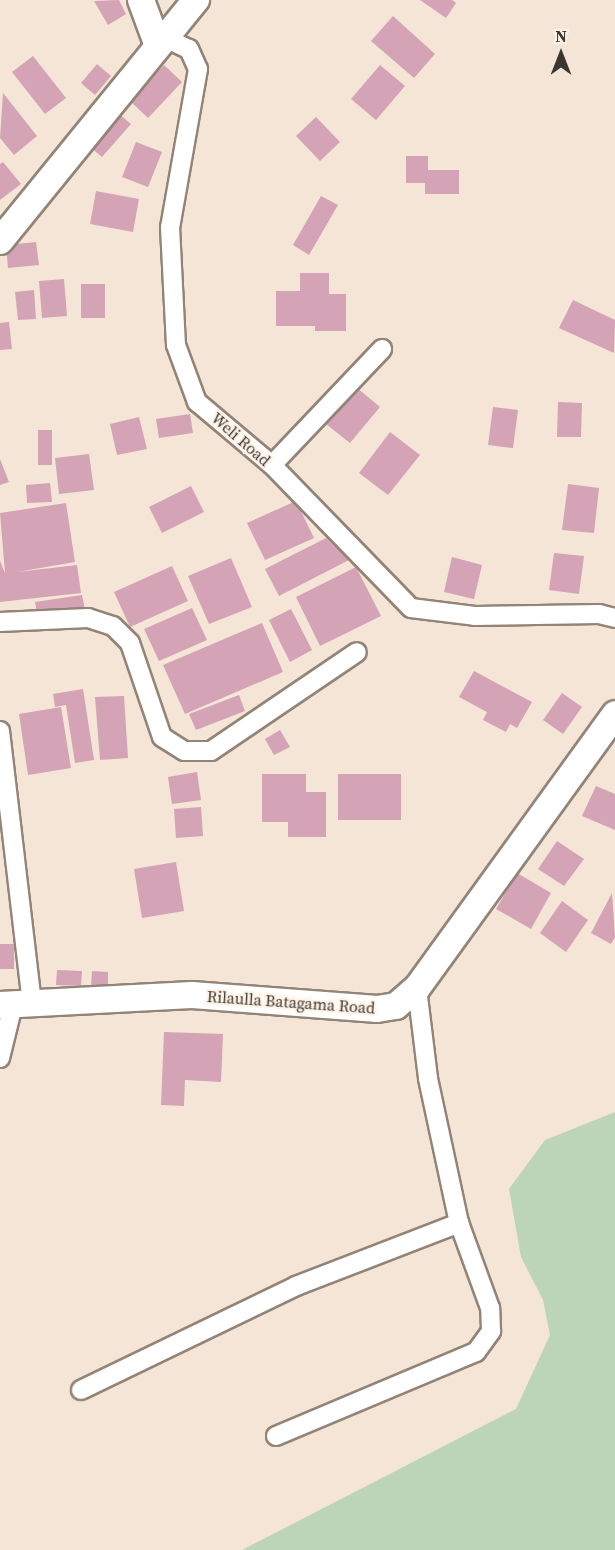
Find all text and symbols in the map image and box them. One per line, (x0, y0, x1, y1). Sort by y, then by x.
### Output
north arrow (531, 24, 591, 84)
text: N (555, 25, 567, 47)
street label: Weli Road (208, 408, 274, 470)
street label: Rilaulla Batagama Road (206, 987, 376, 1017)

